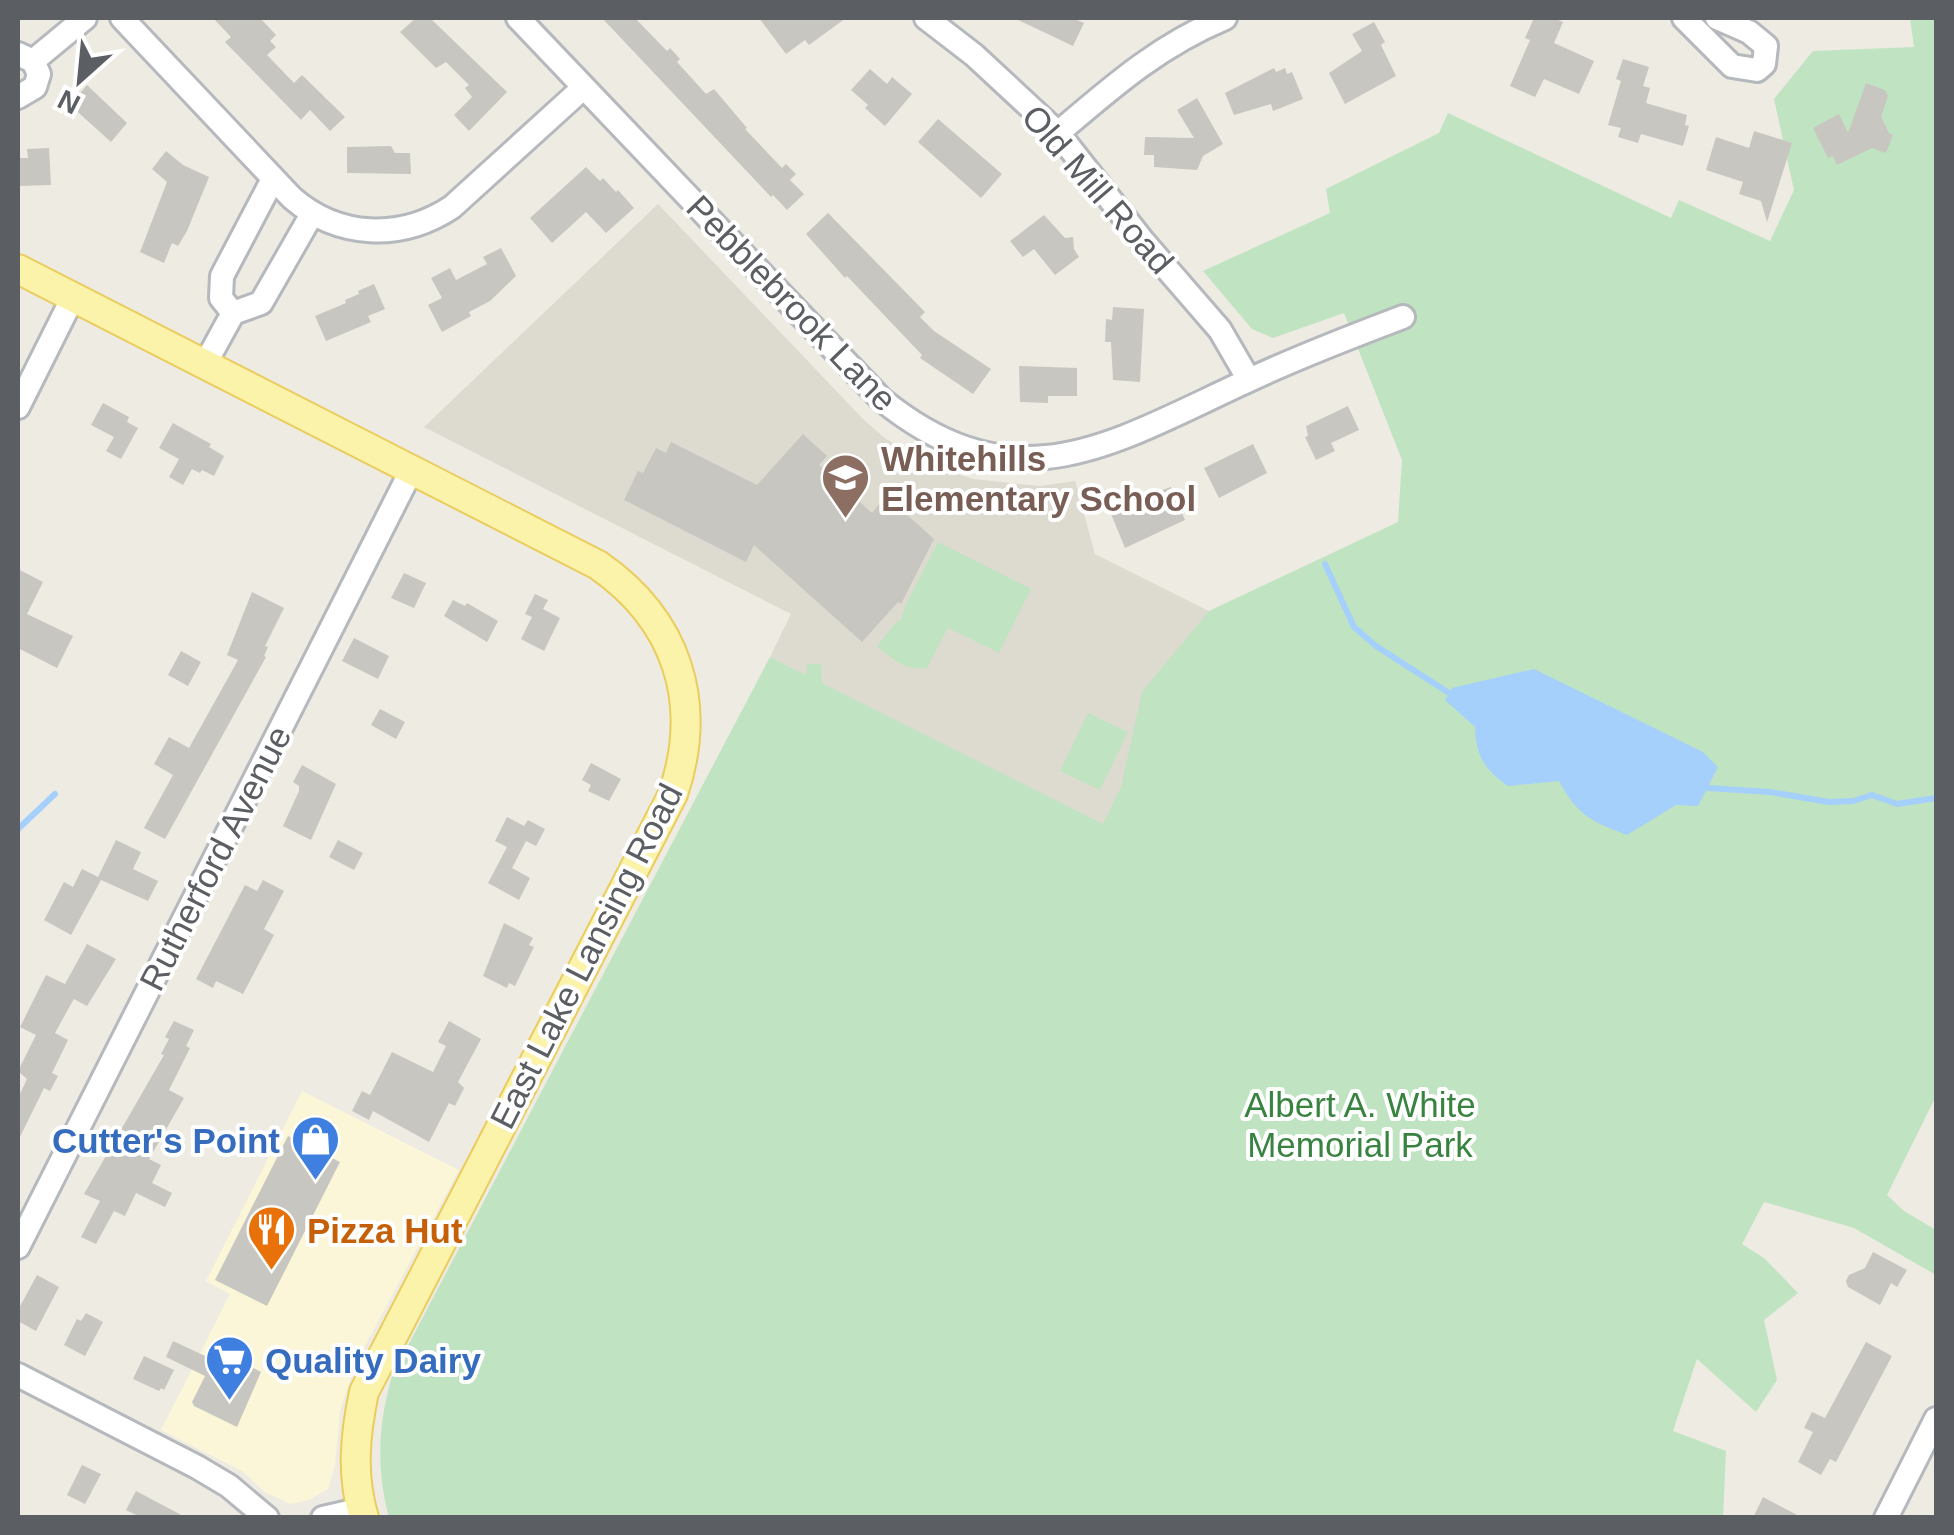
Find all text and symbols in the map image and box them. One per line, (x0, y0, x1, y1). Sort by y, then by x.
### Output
north arrow (30, 30, 130, 130)
text: N (53, 83, 85, 120)
street label: Old Mill Road (1014, 97, 1182, 281)
street label: Pebblebrook Lane (679, 187, 905, 419)
place label: Whitehills Elementary School (881, 439, 1196, 518)
school or university icon: Whitehills Elementary School (820, 452, 872, 520)
street label: Rutherford Avenue (132, 719, 298, 997)
street label: East Lake Lansing Road (482, 777, 690, 1135)
park label: Albert A. White Memorial Park (1244, 1085, 1476, 1164)
shop icon: Cutter's Point (289, 1114, 341, 1182)
place label: Cutter's Point (52, 1121, 280, 1160)
restaurant icon: Pizza Hut (246, 1204, 298, 1272)
place label: Pizza Hut (307, 1211, 463, 1250)
supermarket icon: Quality Dairy (204, 1334, 256, 1402)
place label: Quality Dairy (265, 1341, 481, 1380)

